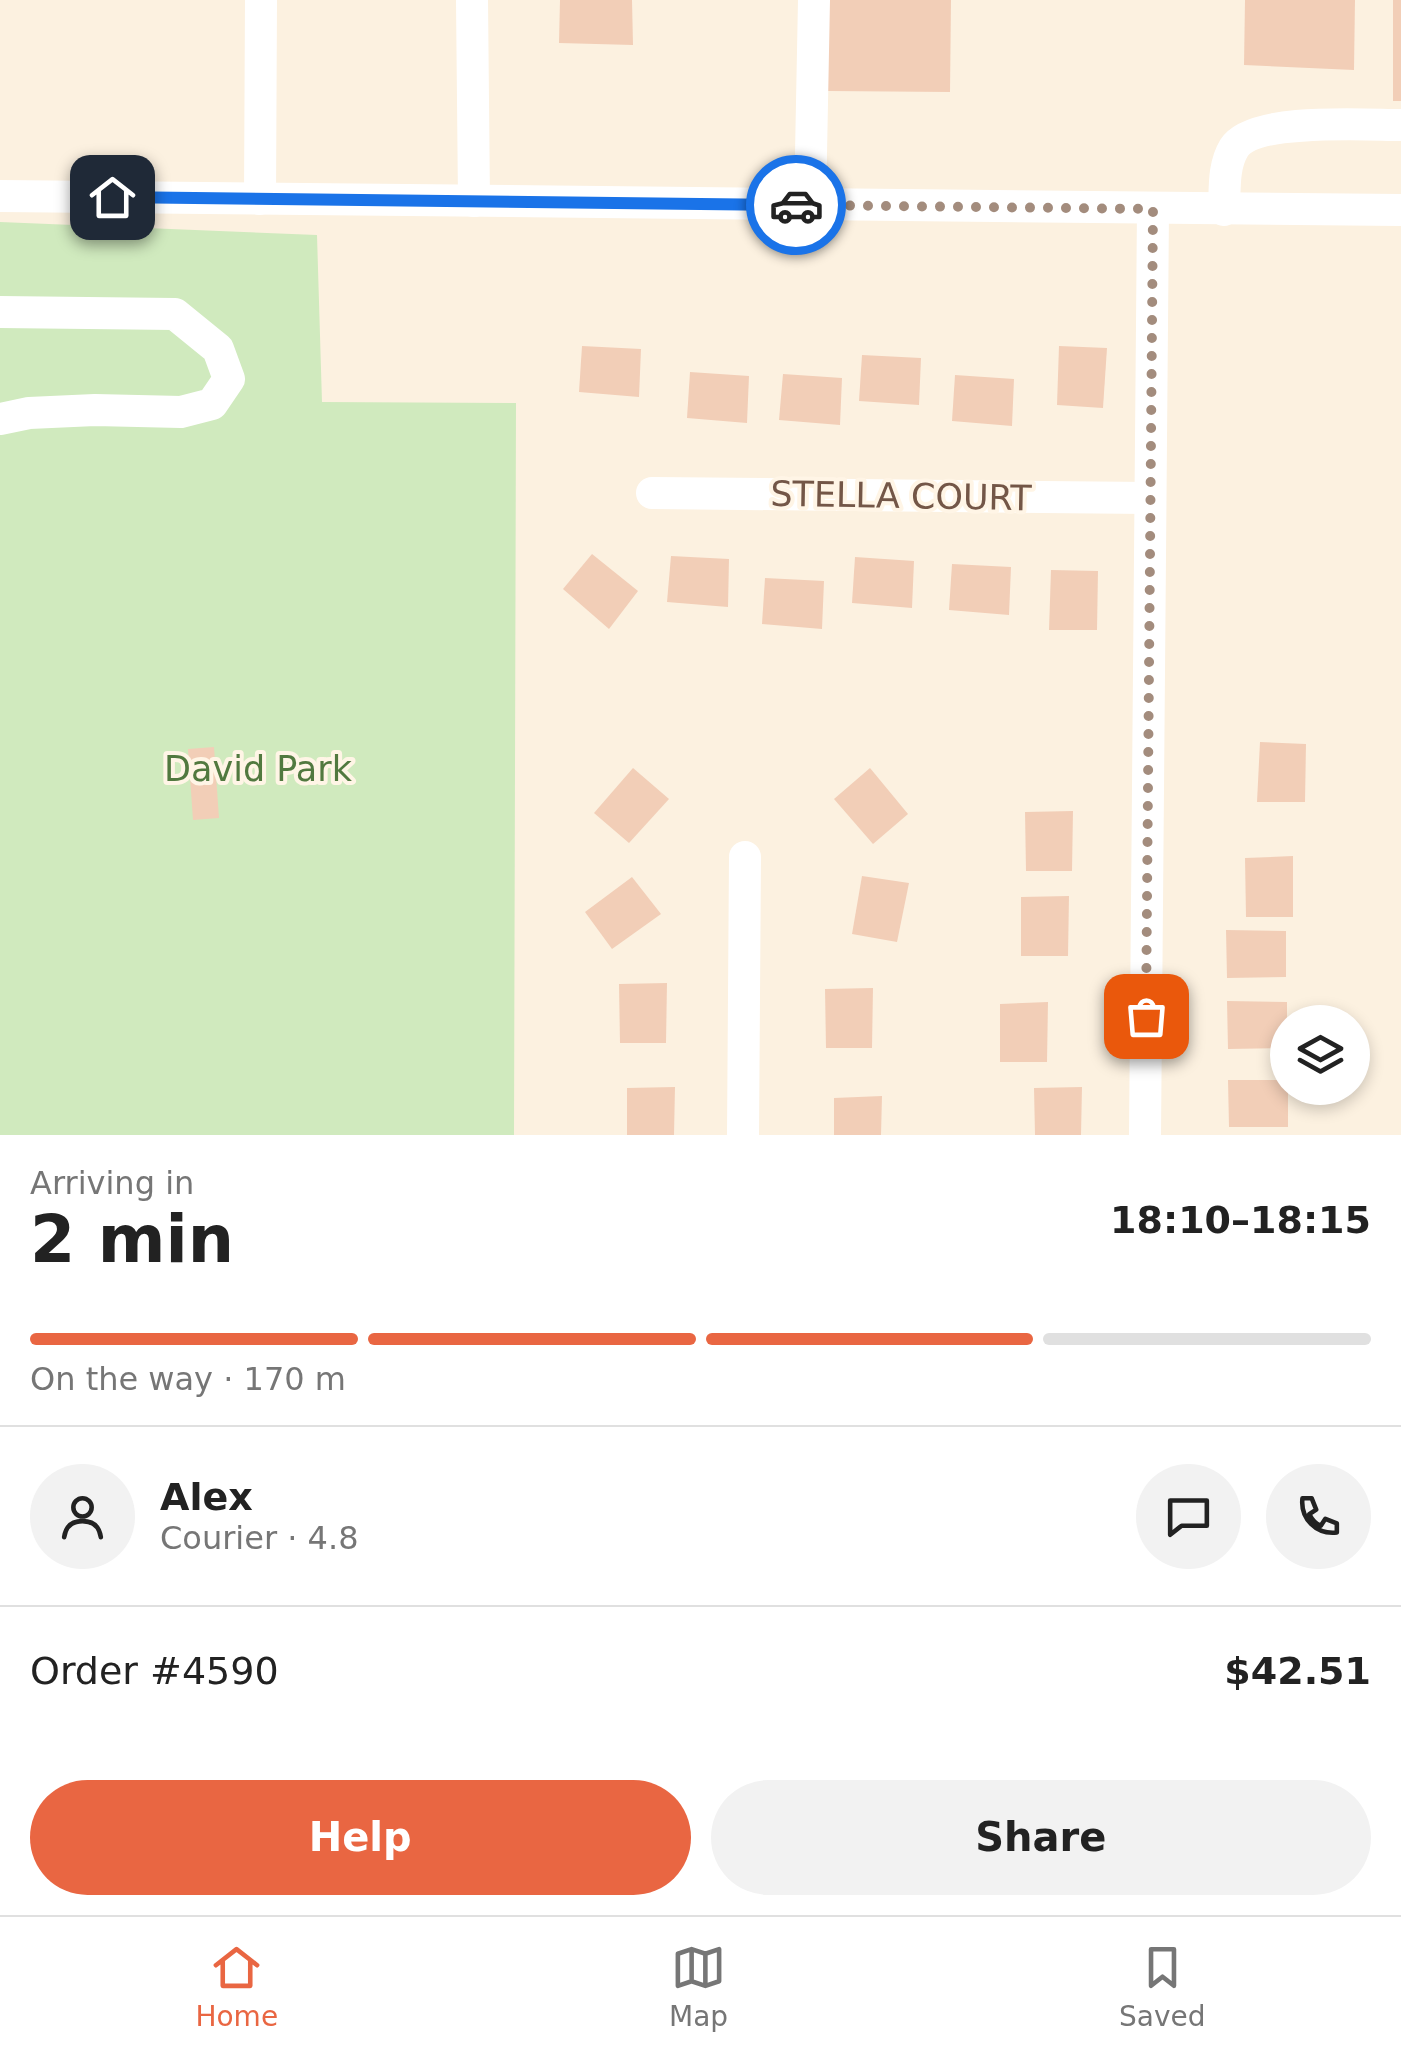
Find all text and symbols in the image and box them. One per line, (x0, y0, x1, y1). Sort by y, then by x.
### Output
pin (70, 155, 155, 240)
courier (746, 155, 846, 255)
icon: home (85, 170, 140, 225)
icon: car (769, 178, 824, 233)
street label: STELLA COURT (770, 474, 1033, 518)
park label: David Park (164, 749, 353, 789)
pin (1104, 974, 1189, 1059)
icon: bag (1119, 989, 1174, 1044)
map controls (1270, 1005, 1370, 1105)
button: layers (1270, 1005, 1370, 1105)
text: Arriving in (30, 1164, 194, 1202)
text: 18:10–18:15 (1110, 1198, 1371, 1242)
text: 2 min (30, 1202, 234, 1277)
text: On the way · 170 m (30, 1360, 346, 1398)
button: person (30, 1464, 135, 1569)
button: chat (1136, 1464, 1241, 1569)
button: phone (1266, 1464, 1371, 1569)
text: Alex (160, 1475, 253, 1519)
text: Courier · 4.8 (160, 1519, 359, 1557)
text: Order #4590 (30, 1649, 279, 1693)
text: $42.51 (1224, 1649, 1371, 1693)
button: Help (30, 1780, 691, 1895)
button: Share (711, 1780, 1371, 1895)
tab: Home (195, 1940, 278, 2033)
tab: Map (669, 1940, 728, 2033)
tab: Saved (1119, 1940, 1206, 2033)

